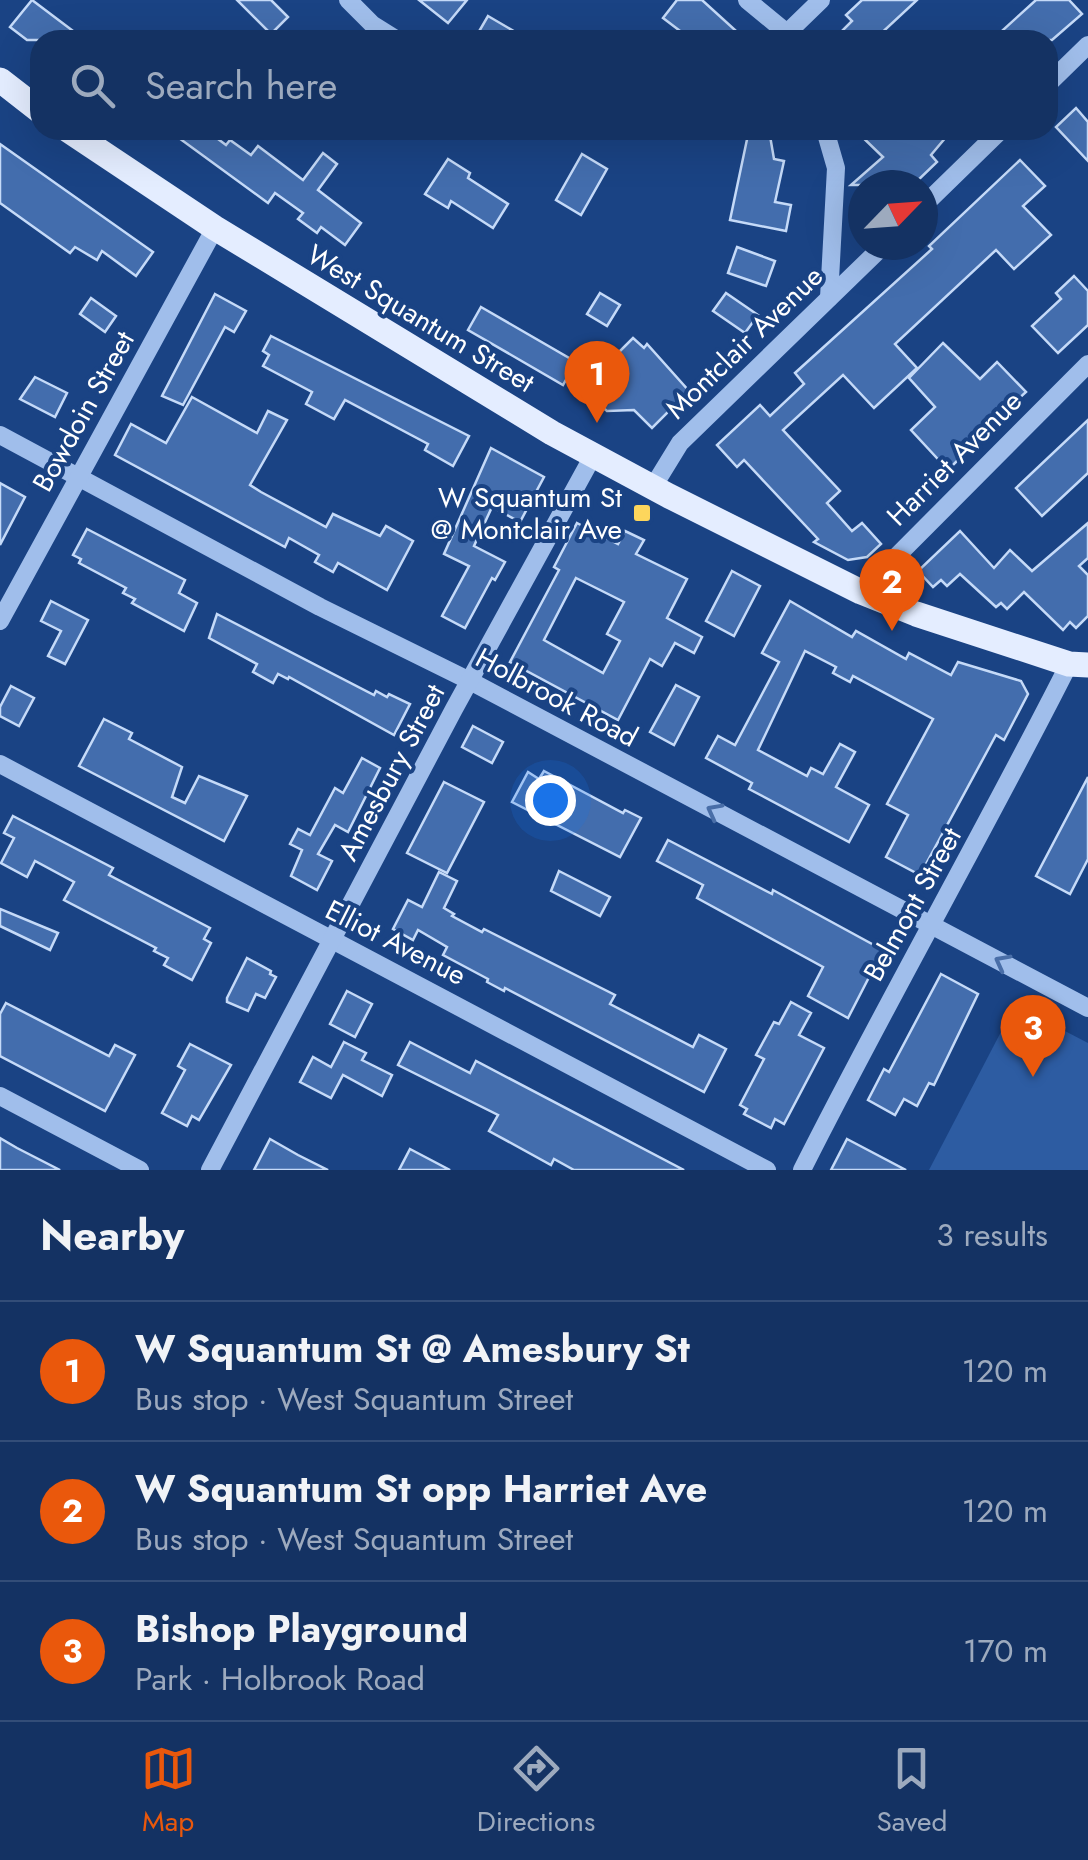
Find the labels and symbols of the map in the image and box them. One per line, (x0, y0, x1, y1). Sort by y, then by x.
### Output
north arrow (848, 170, 938, 260)
street label: West Squantum Street (299, 234, 543, 403)
street label: Montclair Avenue (656, 256, 832, 428)
street label: Bowdoin Street (22, 323, 145, 499)
pin: 1 (564, 340, 630, 423)
street label: Harriet Avenue (877, 381, 1031, 535)
place label: W Squantum St @ Montclair Ave (431, 477, 622, 550)
marker: W Squantum St @ Montclair Ave (631, 502, 653, 524)
pin: 2 (860, 548, 924, 631)
street label: Holbrook Road (468, 637, 645, 757)
street label: Amesbury Street (328, 676, 455, 868)
your location (525, 775, 576, 826)
one-way arrow (707, 804, 725, 823)
street label: Belmont Street (853, 820, 972, 989)
street label: Elliot Avenue (318, 889, 473, 995)
one-way arrow (994, 955, 1012, 975)
pin: 3 (1000, 994, 1066, 1077)

